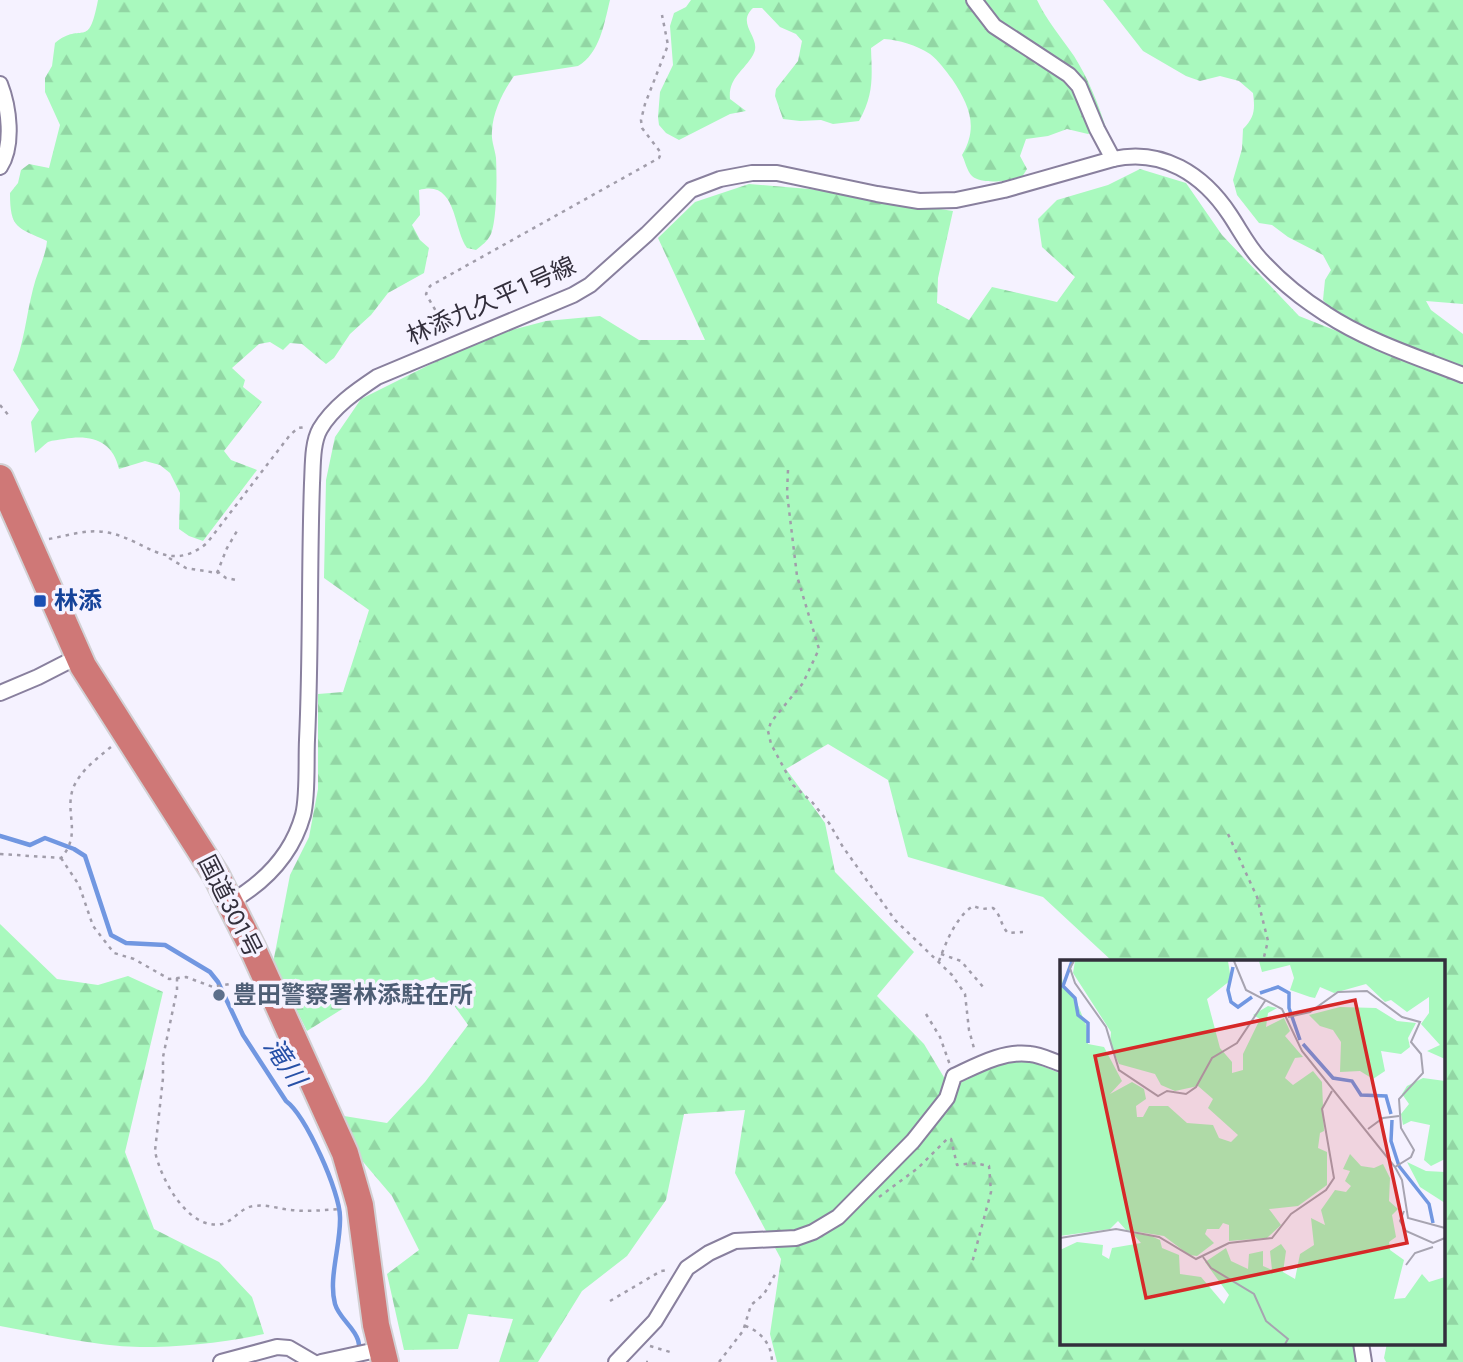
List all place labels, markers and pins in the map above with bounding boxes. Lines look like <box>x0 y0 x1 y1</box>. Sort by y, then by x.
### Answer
place label: 林添 <box>54 583 102 618</box>
marker: 林添 <box>32 593 48 609</box>
place label: 豊田警察署林添駐在所 <box>233 977 473 1012</box>
marker: 豊田警察署林添駐在所 <box>211 987 227 1003</box>

